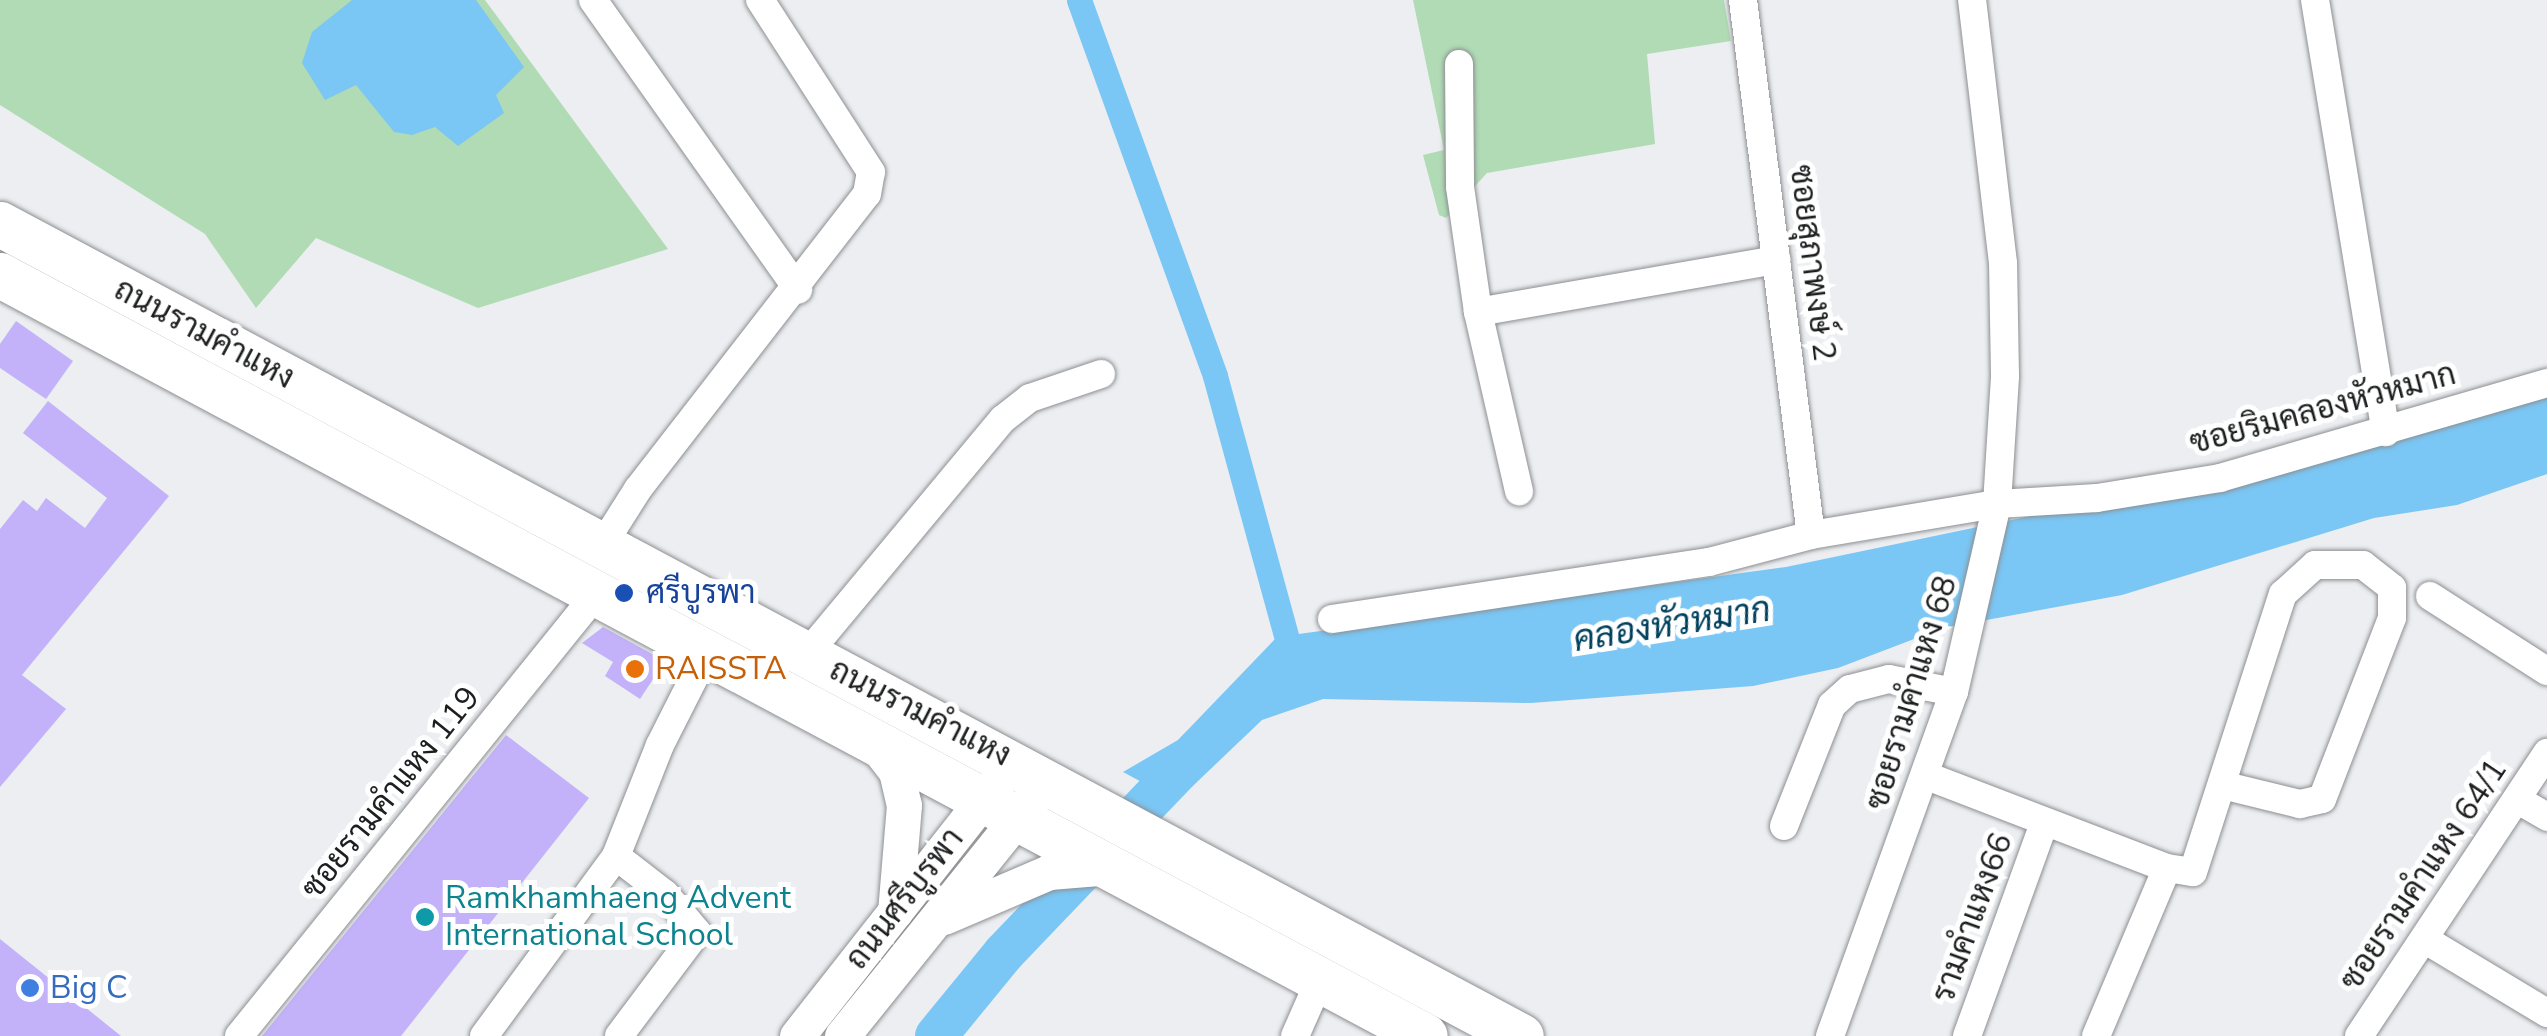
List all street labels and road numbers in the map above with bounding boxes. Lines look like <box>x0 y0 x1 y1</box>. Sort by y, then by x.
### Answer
street label: ซอยสุภาพงษ์ 2 <box>1781 163 1843 363</box>
street label: ถนนรามคำแหง <box>107 271 301 397</box>
street label: ซอยริมคลองหัวหมาก <box>2186 355 2460 463</box>
street label: ซอยรามคำแหง 68 <box>1858 572 1966 814</box>
street label: ถนนรามคำแหง <box>823 651 1017 775</box>
street label: ซอยรามคำแหง 119 <box>294 679 488 907</box>
street label: ซอยรามคำแหง 64/1 <box>2332 752 2516 998</box>
street label: ถนนศรีบูรพา <box>838 821 972 977</box>
street label: รามคำแหง66 <box>1925 828 2021 1008</box>

